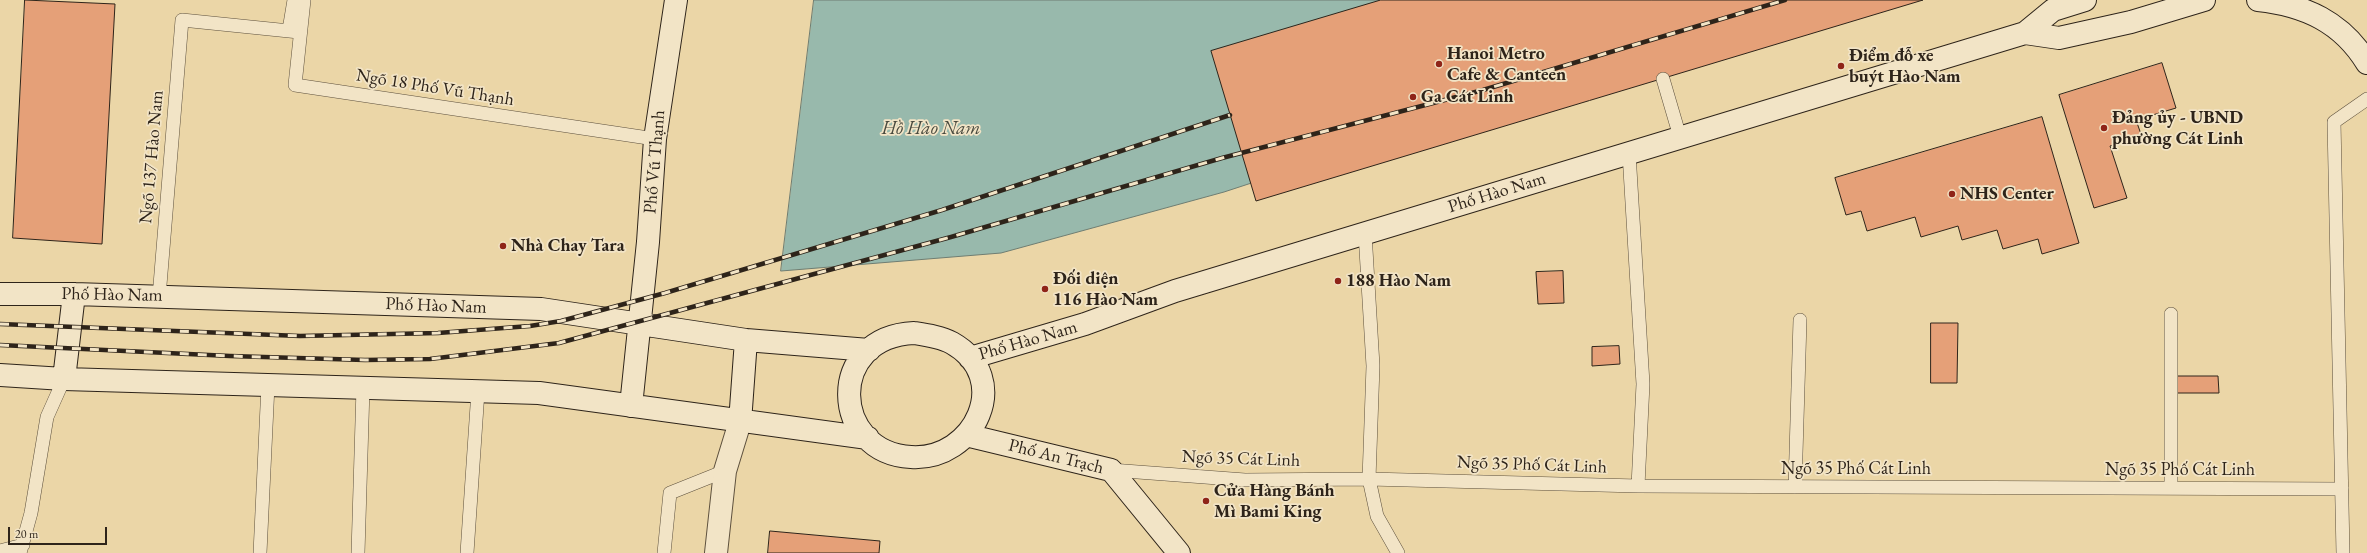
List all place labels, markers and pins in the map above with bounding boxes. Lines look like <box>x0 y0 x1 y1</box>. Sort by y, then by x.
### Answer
place label: Hanoi Metro Cafe & Canteen <box>1447 43 1566 86</box>
place label: Điểm đỗ xe buýt Hào Nam <box>1849 45 1961 88</box>
marker: Hanoi Metro Cafe & Canteen <box>1434 59 1444 69</box>
marker: Điểm đỗ xe buýt Hào Nam <box>1836 61 1846 71</box>
place label: Ga Cát Linh <box>1421 86 1514 108</box>
marker: Ga Cát Linh <box>1408 92 1418 102</box>
place label: Đảng ủy - UBND phường Cát Linh <box>2112 107 2243 150</box>
marker: Đảng ủy - UBND phường Cát Linh <box>2099 123 2109 133</box>
place label: NHS Center <box>1960 183 2054 205</box>
marker: NHS Center <box>1947 189 1957 199</box>
place label: Nhà Chay Tara <box>511 235 625 257</box>
marker: Nhà Chay Tara <box>498 241 508 251</box>
place label: Đối diện 116 Hào Nam <box>1053 268 1158 310</box>
place label: 188 Hào Nam <box>1346 270 1451 292</box>
marker: 188 Hào Nam <box>1333 276 1343 286</box>
marker: Đối diện 116 Hào Nam <box>1040 284 1050 294</box>
place label: Cửa Hàng Bánh Mì Bami King <box>1214 480 1335 522</box>
marker: Cửa Hàng Bánh Mì Bami King <box>1201 496 1211 506</box>

